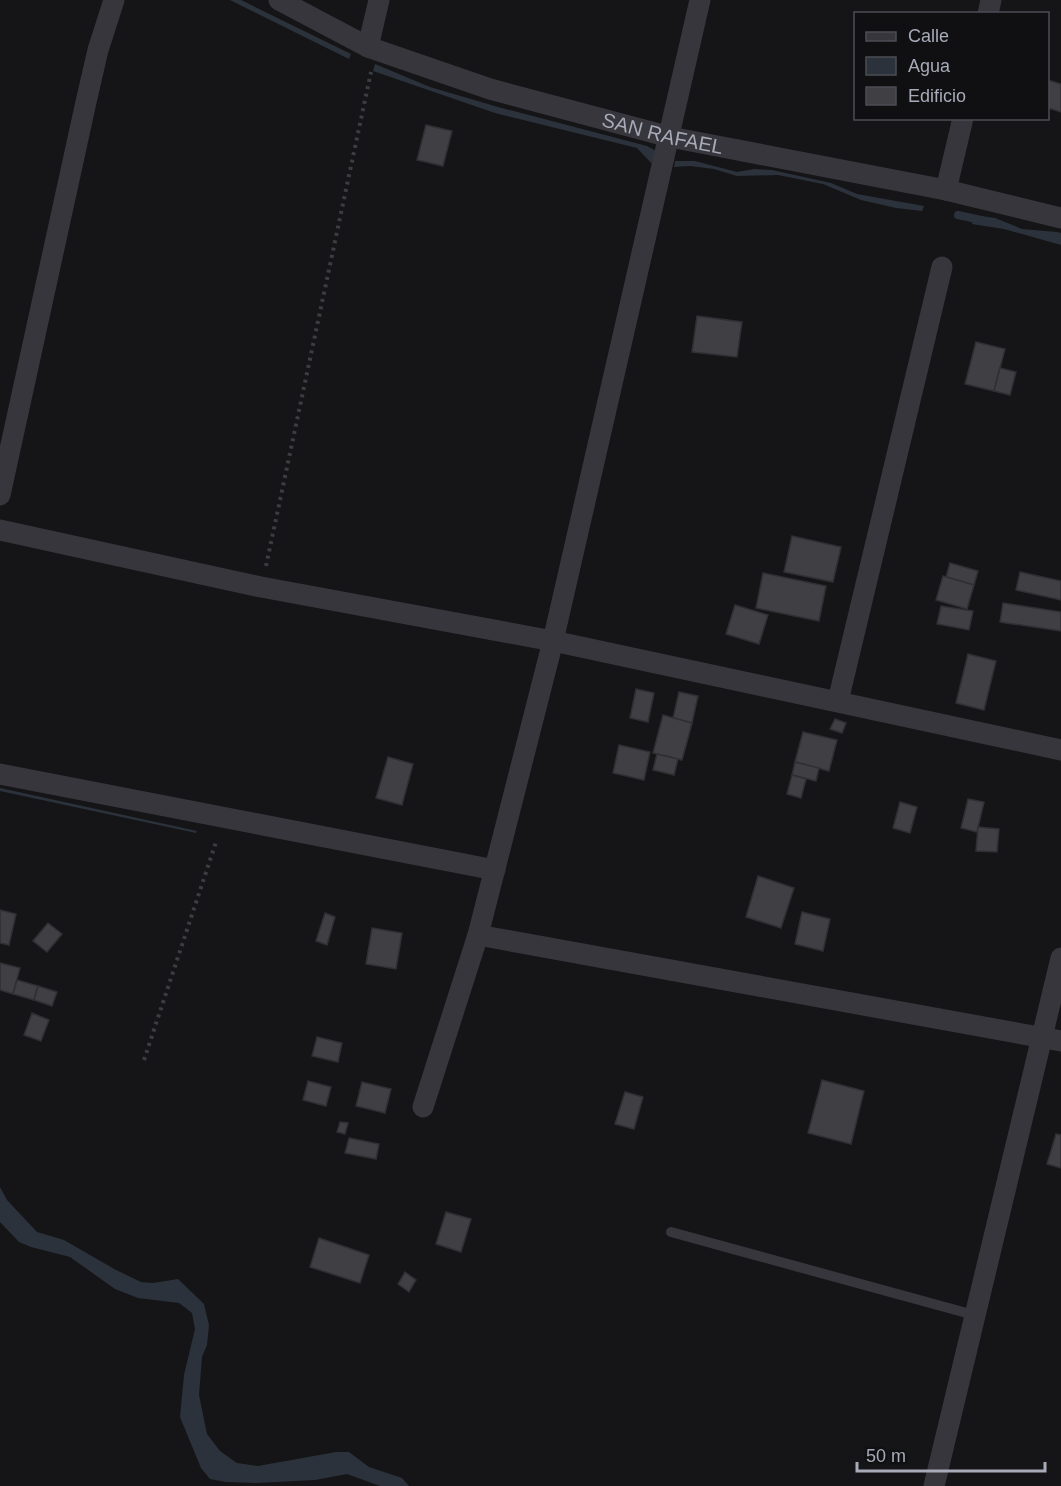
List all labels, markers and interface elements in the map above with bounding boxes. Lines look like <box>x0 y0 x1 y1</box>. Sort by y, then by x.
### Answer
legend <box>854 12 1049 120</box>
text: Calle <box>908 26 949 46</box>
text: Agua <box>908 56 951 76</box>
text: Edificio <box>908 86 966 106</box>
street label: SAN RAFAEL <box>600 108 725 158</box>
scale bar <box>857 1435 1044 1473</box>
text: 50 m <box>866 1446 906 1466</box>

